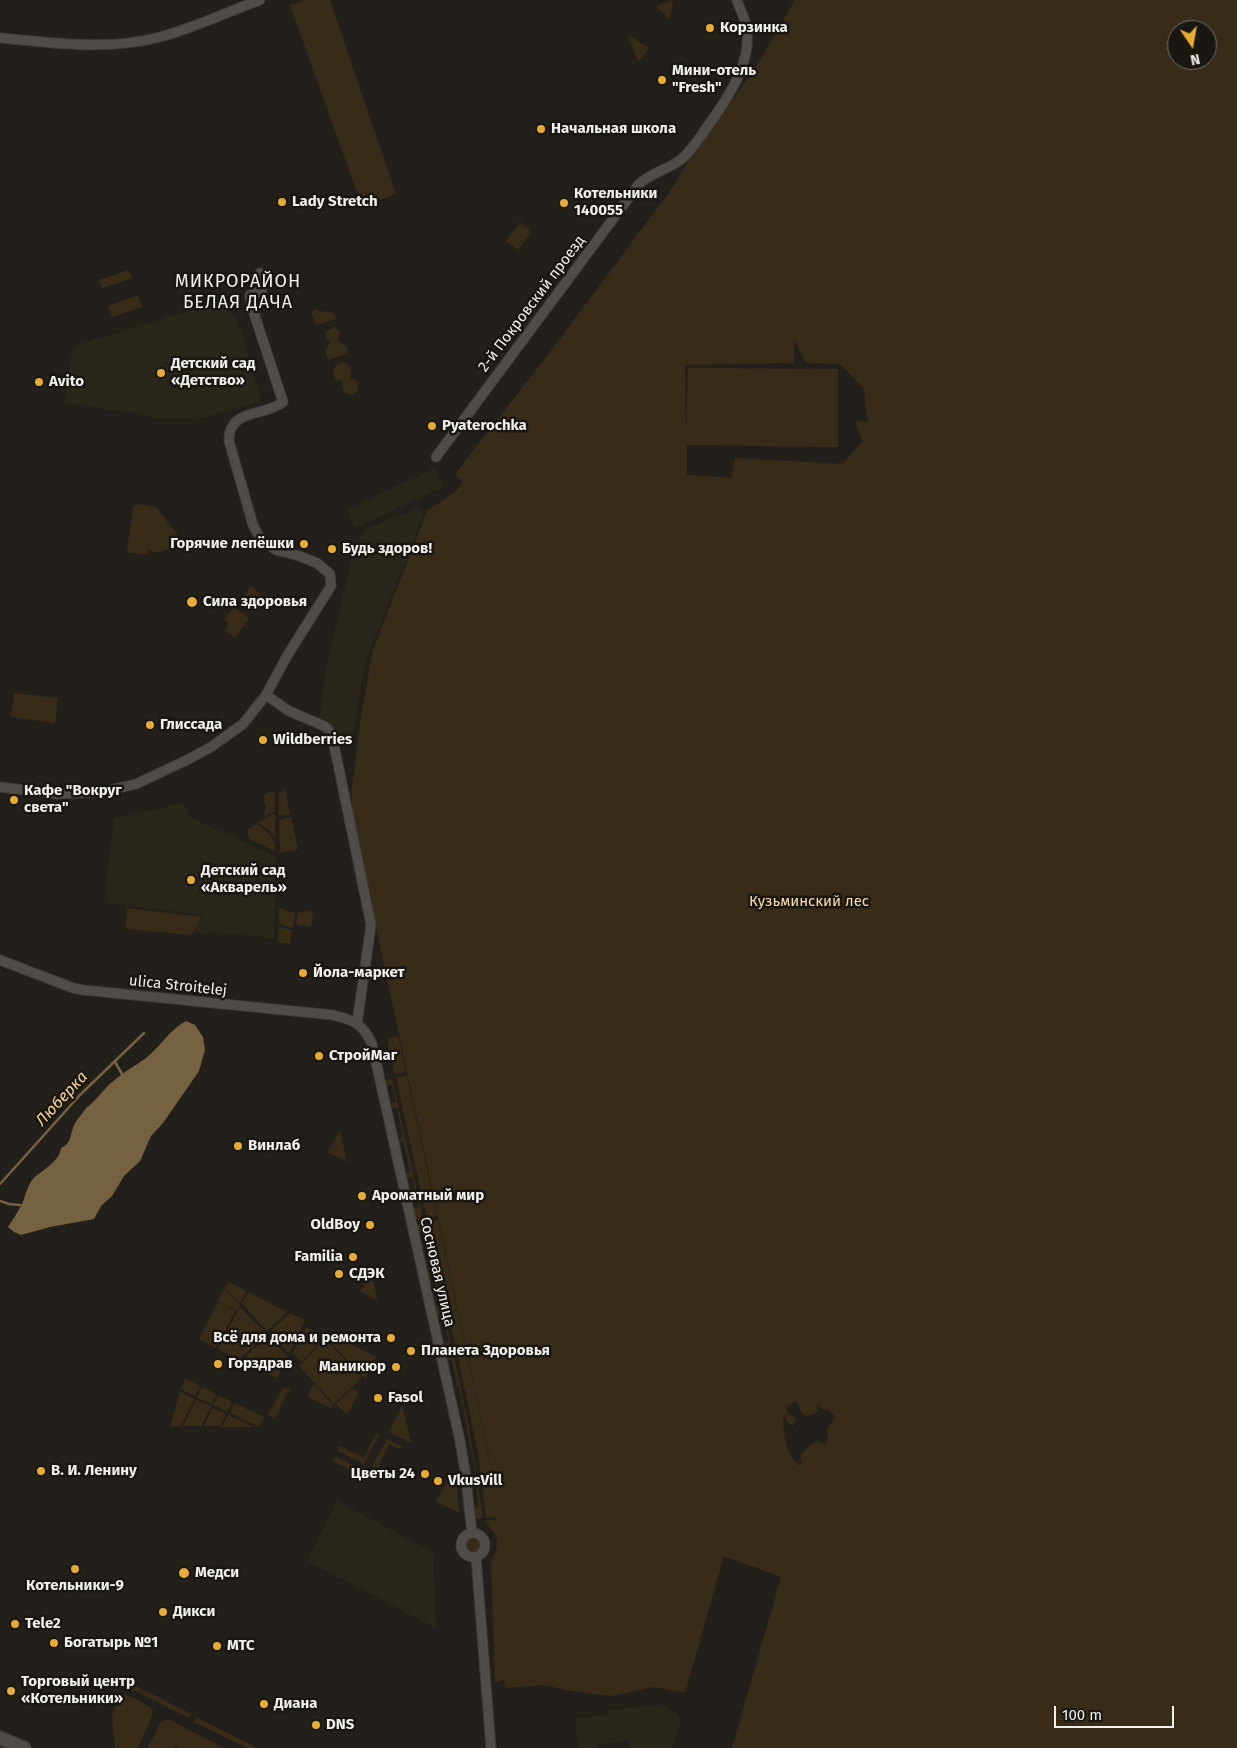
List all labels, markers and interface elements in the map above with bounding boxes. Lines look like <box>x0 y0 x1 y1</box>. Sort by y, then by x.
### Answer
place label: Корзинка <box>720 19 788 37</box>
north arrow <box>1167 20 1217 70</box>
marker: Корзинка <box>704 22 716 34</box>
text: N <box>1189 50 1201 68</box>
place label: Мини-отель "Fresh" <box>672 62 756 97</box>
marker: Мини-отель "Fresh" <box>656 74 668 86</box>
place label: Начальная школа <box>551 120 676 138</box>
marker: Начальная школа <box>535 123 547 135</box>
place label: Котельники 140055 <box>574 185 657 220</box>
place label: Lady Stretch <box>292 193 378 211</box>
marker: Lady Stretch <box>276 196 288 208</box>
marker: Котельники 140055 <box>558 197 570 209</box>
street label: 2-й Покровский проезд <box>475 232 589 376</box>
district label: МИКРОРАЙОН БЕЛАЯ ДАЧА <box>174 271 302 314</box>
place label: Детский сад «Детство» <box>171 355 255 390</box>
marker: Детский сад «Детство» <box>155 367 167 379</box>
place label: Avito <box>49 373 84 391</box>
marker: Avito <box>33 376 45 388</box>
place label: Pyaterochka <box>442 417 527 435</box>
marker: Pyaterochka <box>426 420 438 432</box>
place label: Горячие лепёшки <box>170 535 294 553</box>
marker: Горячие лепёшки <box>298 538 310 550</box>
place label: Будь здоров! <box>342 540 432 558</box>
marker: Будь здоров! <box>326 543 338 555</box>
place label: Сила здоровья <box>203 593 307 611</box>
marker: Сила здоровья <box>185 595 199 609</box>
place label: Глиссада <box>160 716 222 734</box>
marker: Глиссада <box>144 719 156 731</box>
place label: Wildberries <box>273 731 352 749</box>
marker: Wildberries <box>257 734 269 746</box>
place label: Кафе "Вокруг света" <box>24 782 122 817</box>
marker: Кафе "Вокруг света" <box>8 794 20 806</box>
place label: Детский сад «Акварель» <box>201 862 287 897</box>
marker: Детский сад «Акварель» <box>185 874 197 886</box>
park label: Кузьминский лес <box>749 893 869 911</box>
place label: Йола-маркет <box>313 964 405 982</box>
marker: Йола-маркет <box>297 967 309 979</box>
street label: ulica Stroitelej <box>128 972 228 1000</box>
place label: СтройМаг <box>329 1047 397 1065</box>
marker: СтройМаг <box>313 1050 325 1062</box>
water label: Люберка <box>32 1068 92 1130</box>
place label: Винлаб <box>248 1137 300 1155</box>
marker: Винлаб <box>232 1140 244 1152</box>
place label: Ароматный мир <box>372 1187 484 1205</box>
marker: Ароматный мир <box>356 1190 368 1202</box>
street label: Сосновая улица <box>416 1215 458 1329</box>
place label: OldBoy <box>311 1216 360 1234</box>
marker: OldBoy <box>364 1219 376 1231</box>
place label: Familia <box>295 1248 343 1266</box>
marker: Familia <box>347 1251 359 1263</box>
place label: СДЭК <box>349 1265 385 1283</box>
marker: СДЭК <box>333 1268 345 1280</box>
place label: Всё для дома и ремонта <box>213 1329 381 1347</box>
marker: Всё для дома и ремонта <box>385 1332 397 1344</box>
place label: Планета Здоровья <box>421 1342 550 1360</box>
marker: Планета Здоровья <box>405 1345 417 1357</box>
place label: Горздрав <box>228 1355 293 1373</box>
marker: Горздрав <box>212 1358 224 1370</box>
place label: Маникюр <box>319 1358 386 1376</box>
marker: Маникюр <box>390 1361 402 1373</box>
place label: Fasol <box>388 1389 423 1407</box>
marker: Fasol <box>372 1392 384 1404</box>
place label: В. И. Ленину <box>51 1462 137 1480</box>
marker: В. И. Ленину <box>35 1465 47 1477</box>
place label: Цветы 24 <box>351 1465 415 1483</box>
marker: Цветы 24 <box>419 1468 431 1480</box>
place label: VkusVill <box>448 1472 502 1490</box>
marker: VkusVill <box>432 1475 444 1487</box>
marker: Котельники-9 <box>69 1563 81 1575</box>
place label: Медси <box>195 1564 239 1582</box>
marker: Медси <box>177 1566 191 1580</box>
place label: Котельники-9 <box>26 1577 124 1595</box>
place label: Дикси <box>173 1603 215 1621</box>
marker: Дикси <box>157 1606 169 1618</box>
place label: Tele2 <box>25 1615 61 1633</box>
marker: Tele2 <box>9 1618 21 1630</box>
place label: Богатырь №1 <box>64 1634 158 1652</box>
marker: Богатырь №1 <box>48 1637 60 1649</box>
place label: МТС <box>227 1637 255 1655</box>
marker: МТС <box>211 1640 223 1652</box>
place label: Торговый центр «Котельники» <box>21 1673 135 1708</box>
marker: Торговый центр «Котельники» <box>5 1685 17 1697</box>
place label: Диана <box>274 1695 318 1713</box>
scale bar <box>1057 1696 1177 1728</box>
marker: Диана <box>258 1698 270 1710</box>
text: 100 m <box>1062 1706 1102 1724</box>
place label: DNS <box>326 1716 354 1734</box>
marker: DNS <box>310 1719 322 1731</box>

